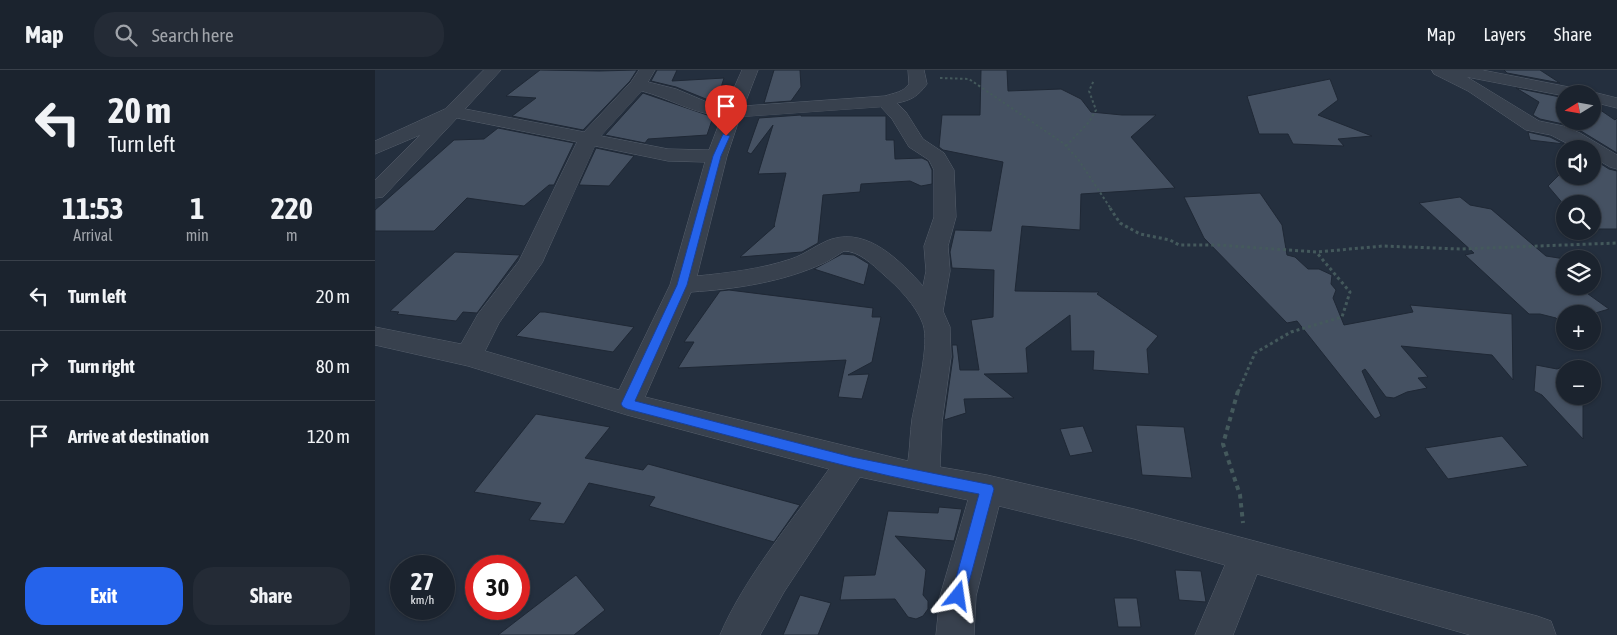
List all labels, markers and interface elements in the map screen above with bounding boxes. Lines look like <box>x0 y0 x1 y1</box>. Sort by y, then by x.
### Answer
search box <box>94 12 444 57</box>
text: Map <box>25 21 64 48</box>
icon: search <box>112 21 140 49</box>
text: Search here <box>152 24 234 46</box>
text: Map <box>1426 24 1455 45</box>
text: Layers <box>1483 24 1526 45</box>
text: Share <box>1554 24 1592 45</box>
pin <box>705 85 747 136</box>
north arrow <box>1556 85 1601 130</box>
map controls <box>1556 85 1601 405</box>
icon: left <box>25 90 90 155</box>
text: 20 m <box>108 90 171 130</box>
icon: arrive <box>712 92 740 120</box>
text: Turn left <box>108 131 175 157</box>
button: sound <box>1556 140 1601 185</box>
text: 11:53 <box>62 191 124 225</box>
text: 1 <box>190 191 204 225</box>
text: 220 <box>271 191 313 225</box>
button: search <box>1556 195 1601 240</box>
text: Arrival <box>73 226 112 244</box>
text: min <box>186 226 209 244</box>
text: m <box>286 226 298 244</box>
button: layers <box>1556 250 1601 295</box>
icon: left <box>25 282 53 310</box>
text: Turn left <box>68 285 126 307</box>
text: 20 m <box>316 285 350 307</box>
button: + <box>1556 305 1601 350</box>
icon: right <box>25 352 53 380</box>
text: Turn right <box>68 355 135 377</box>
text: 80 m <box>316 355 350 377</box>
button: − <box>1556 360 1601 405</box>
icon: arrive <box>25 422 53 450</box>
text: Arrive at destination <box>68 425 209 447</box>
text: 120 m <box>307 425 350 447</box>
speed limit sign: 30 <box>465 555 530 620</box>
button: Exit <box>25 567 183 625</box>
button: Share <box>193 567 350 625</box>
text: 27 <box>411 567 434 595</box>
position arrow <box>931 569 983 621</box>
text: km/h <box>411 593 434 607</box>

